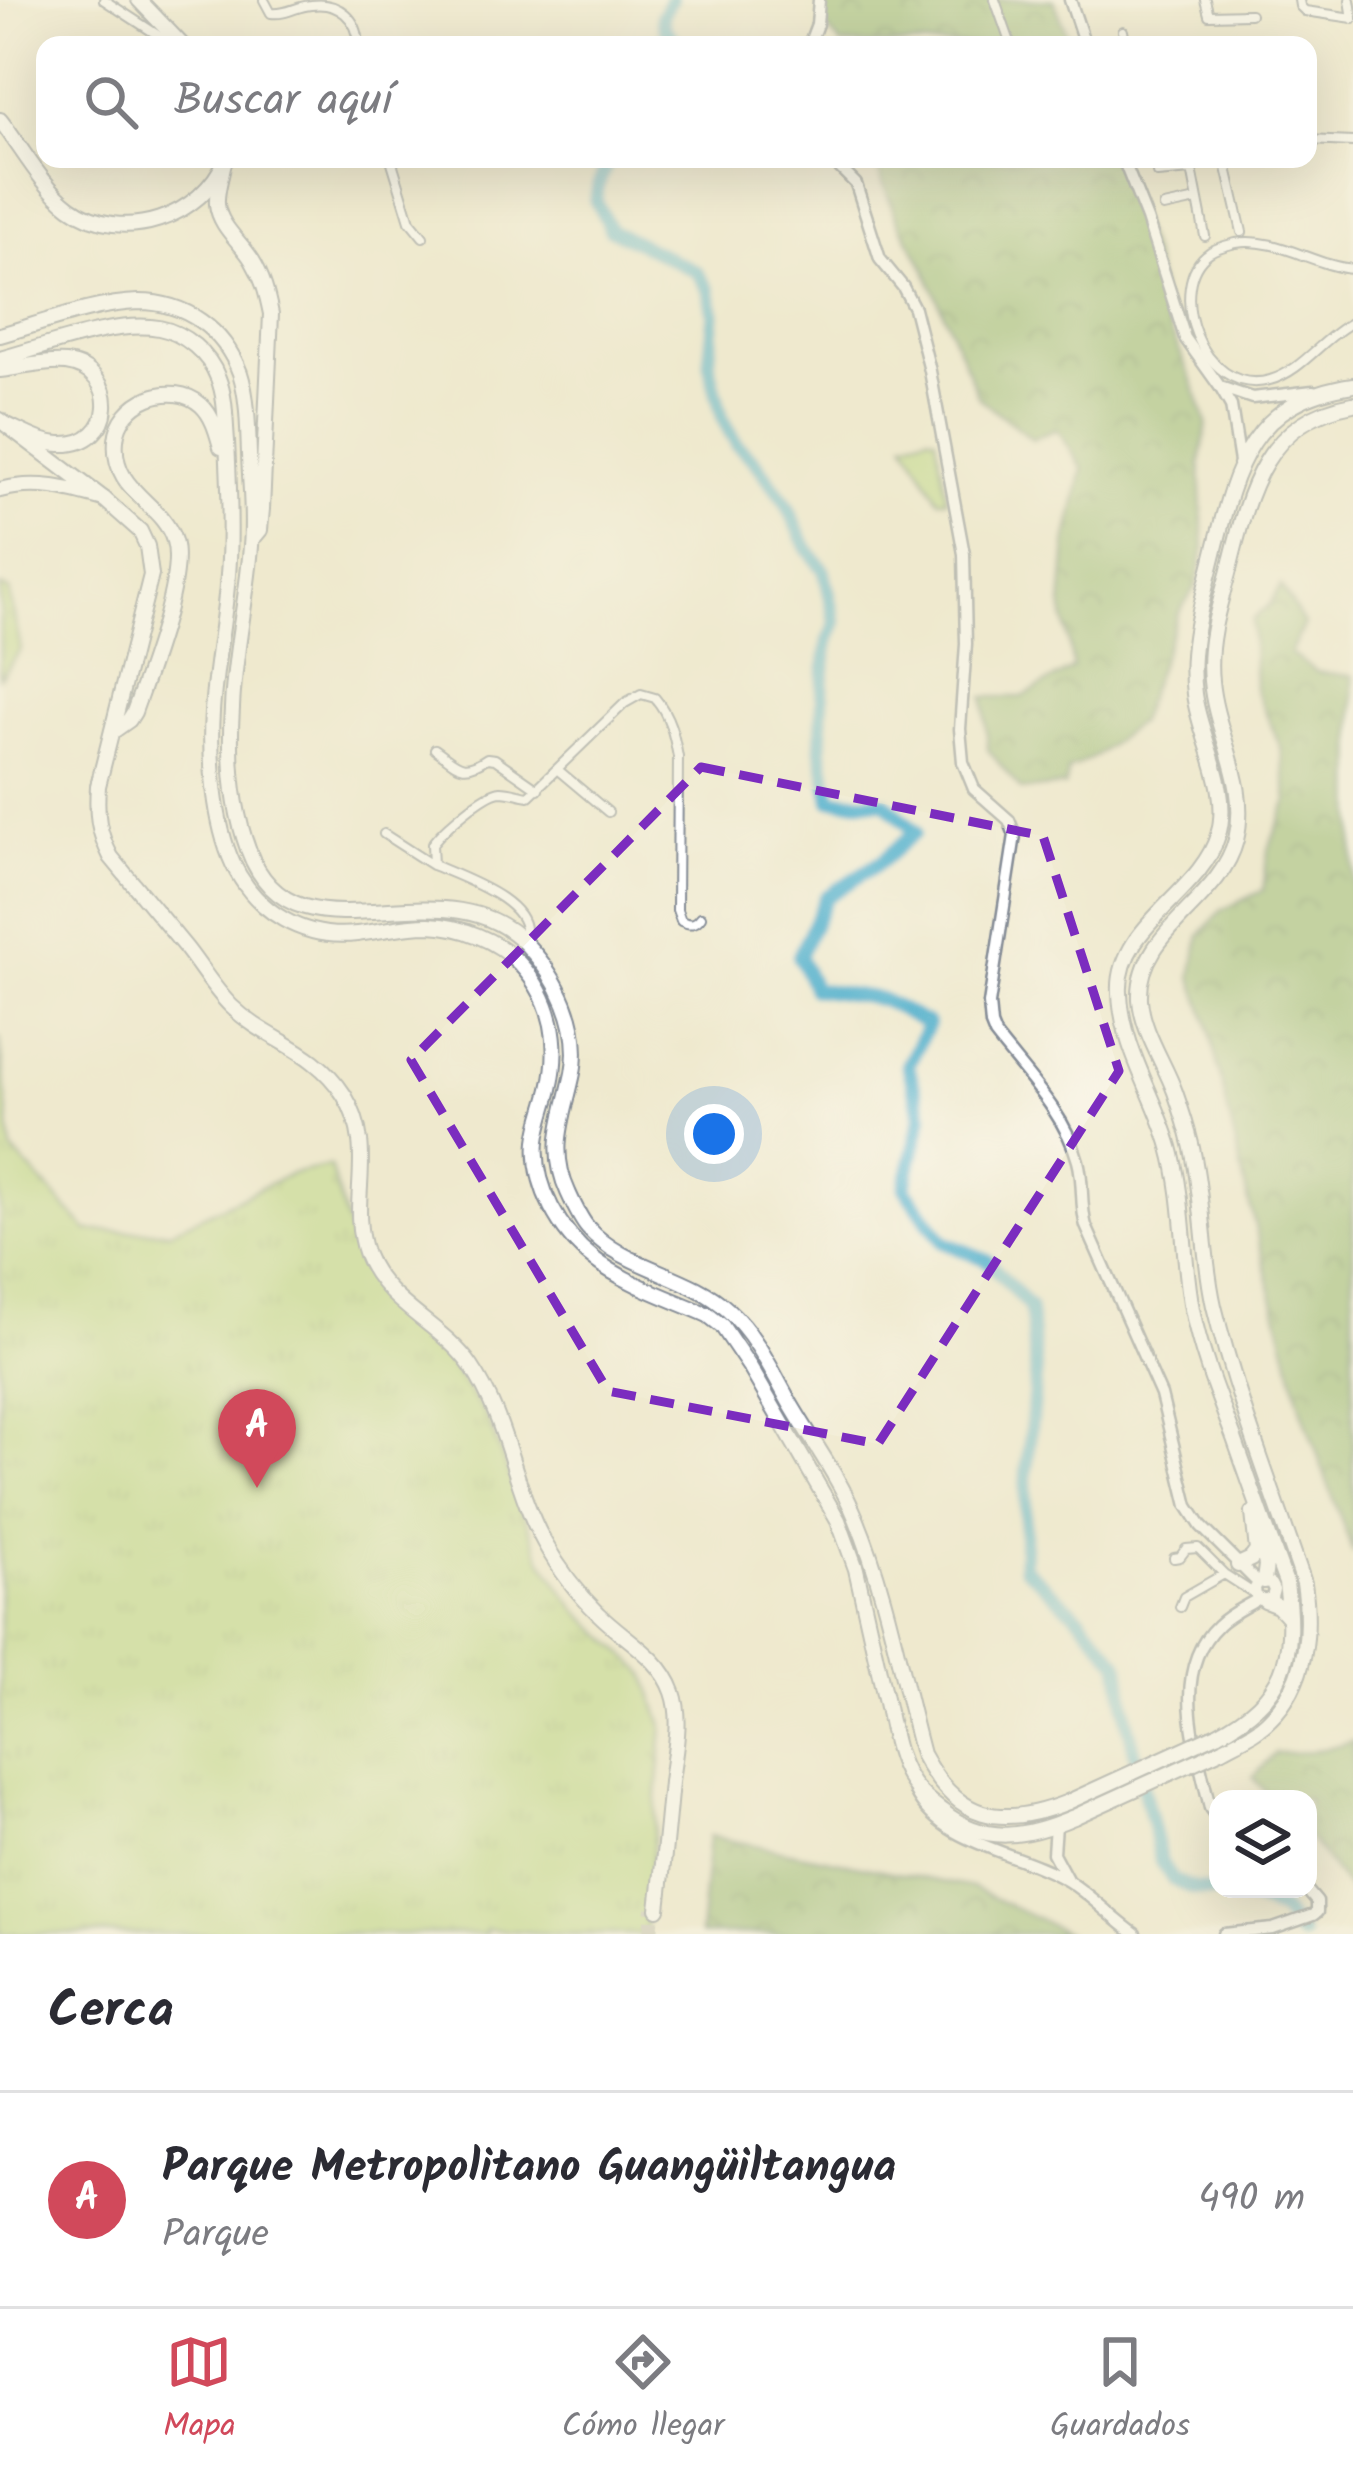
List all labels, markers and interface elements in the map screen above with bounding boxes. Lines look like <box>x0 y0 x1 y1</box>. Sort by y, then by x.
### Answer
search box <box>36 36 1317 168</box>
text: Buscar aquí <box>174 66 392 138</box>
icon: search <box>78 69 144 135</box>
your location <box>684 1104 744 1164</box>
pin: A <box>218 1389 296 1488</box>
map controls <box>1209 1790 1317 1898</box>
button: layers <box>1209 1790 1317 1898</box>
text: Cerca <box>48 1972 174 2053</box>
text: Parque Metropolitano Guangüiltangua <box>162 2133 896 2205</box>
text: A <box>75 2169 99 2231</box>
text: 490 m <box>1198 2169 1305 2231</box>
text: Parque <box>162 2205 269 2267</box>
tab: Mapa <box>163 2329 236 2454</box>
tab: Cómo llegar <box>562 2329 724 2454</box>
tab: Guardados <box>1050 2329 1190 2454</box>

